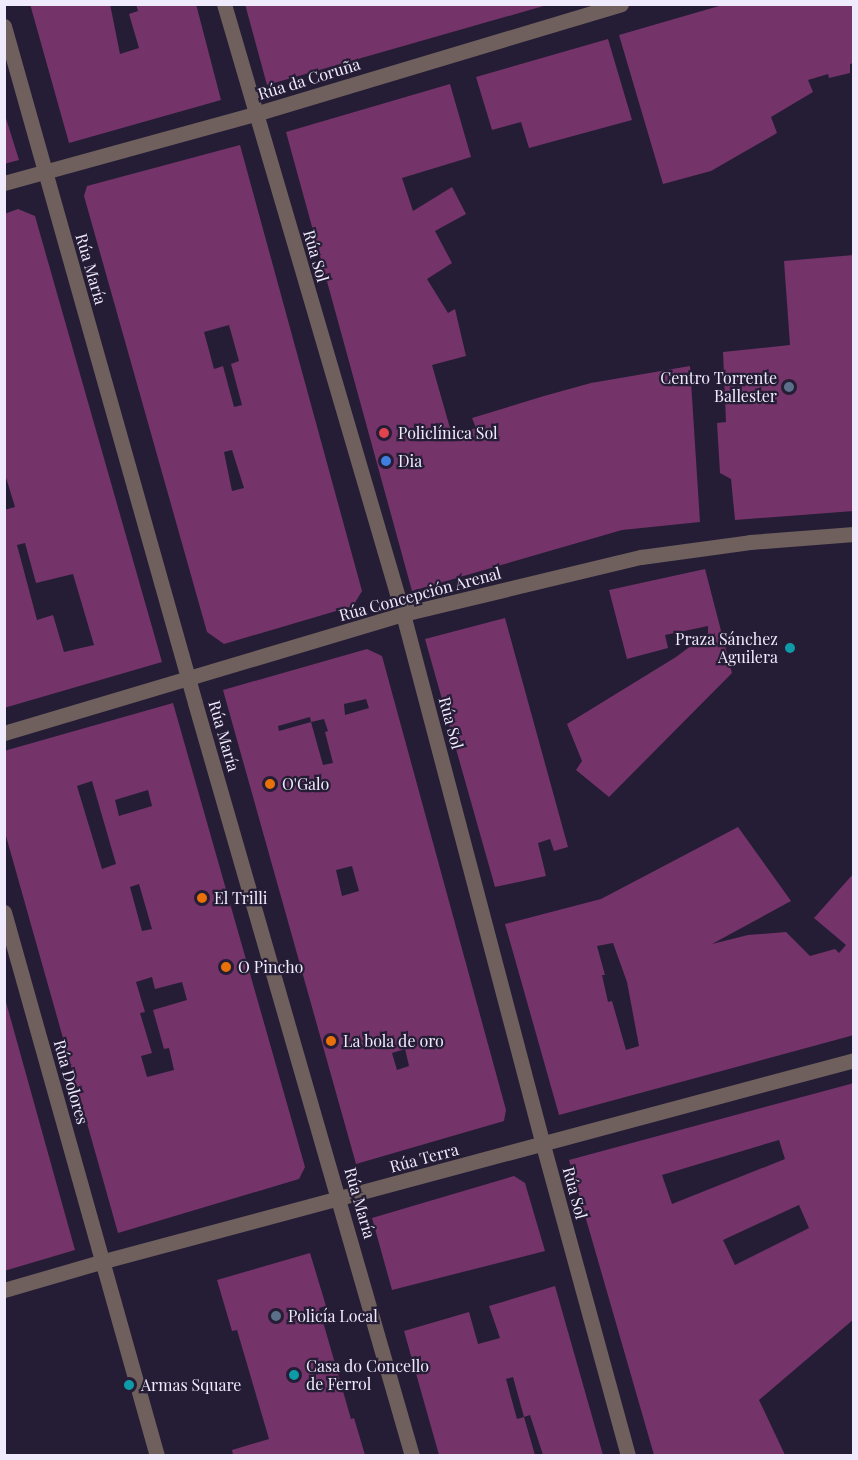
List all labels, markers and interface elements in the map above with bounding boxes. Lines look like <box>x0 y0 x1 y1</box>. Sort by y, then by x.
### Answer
street label: Rúa da Coruña <box>255 54 363 104</box>
street label: Rúa Sol <box>299 228 333 284</box>
street label: Rúa María <box>72 231 110 307</box>
place label: Centro Torrente Ballester <box>660 368 777 406</box>
marker: Centro Torrente Ballester <box>782 380 796 394</box>
place label: Policlínica Sol <box>398 423 498 443</box>
marker: Policlínica Sol <box>375 424 393 442</box>
place label: Dia <box>398 451 422 471</box>
marker: Dia <box>379 454 393 468</box>
street label: Rúa Concepción Arenal <box>336 563 504 625</box>
place label: Praza Sánchez Aguilera <box>675 629 778 667</box>
marker: Praza Sánchez Aguilera <box>783 641 797 655</box>
street label: Rúa Sol <box>435 695 467 751</box>
street label: Rúa María <box>205 698 243 774</box>
place label: O'Galo <box>282 774 329 794</box>
marker: O'Galo <box>263 777 277 791</box>
place label: El Trilli <box>214 888 268 908</box>
marker: El Trilli <box>195 891 209 905</box>
place label: O Pincho <box>238 957 303 977</box>
marker: O Pincho <box>219 960 233 974</box>
place label: La bola de oro <box>343 1031 444 1051</box>
marker: La bola de oro <box>324 1034 338 1048</box>
street label: Rúa Dolores <box>50 1038 92 1126</box>
street label: Rúa Terra <box>387 1140 461 1176</box>
street label: Rúa María <box>341 1165 379 1241</box>
street label: Rúa Sol <box>559 1165 591 1221</box>
place label: Policía Local <box>288 1306 378 1326</box>
marker: Policía Local <box>269 1309 283 1323</box>
place label: Casa do Concello de Ferrol <box>306 1356 429 1394</box>
marker: Casa do Concello de Ferrol <box>287 1368 301 1382</box>
place label: Armas Square <box>141 1375 241 1395</box>
marker: Armas Square <box>122 1378 136 1392</box>

